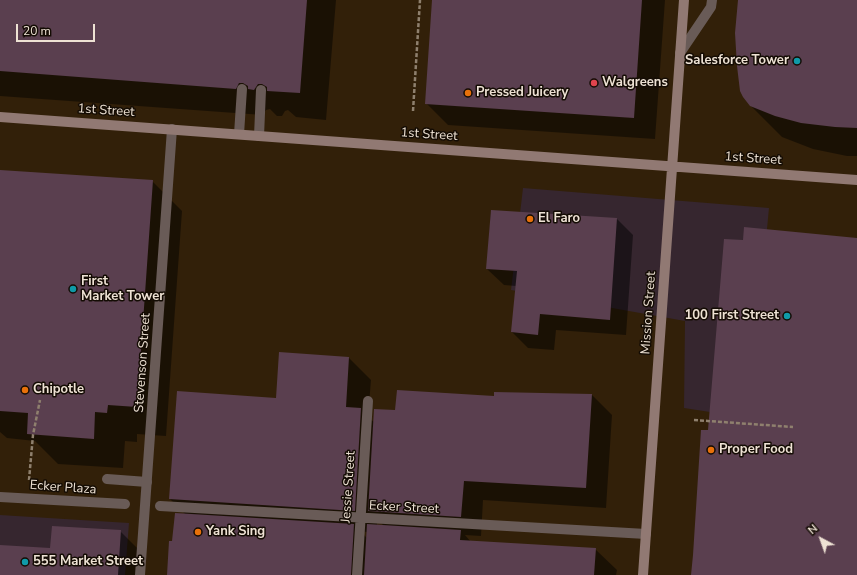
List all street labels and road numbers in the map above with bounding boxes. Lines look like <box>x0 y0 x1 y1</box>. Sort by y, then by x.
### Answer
street label: 1st Street <box>77 101 135 121</box>
street label: 1st Street <box>400 125 458 145</box>
street label: 1st Street <box>724 149 782 169</box>
street label: Mission Street <box>638 271 660 355</box>
street label: Stevenson Street <box>132 313 154 413</box>
street label: Jessie Street <box>339 450 359 524</box>
street label: Ecker Plaza <box>29 478 97 498</box>
street label: Ecker Street <box>369 498 439 518</box>

